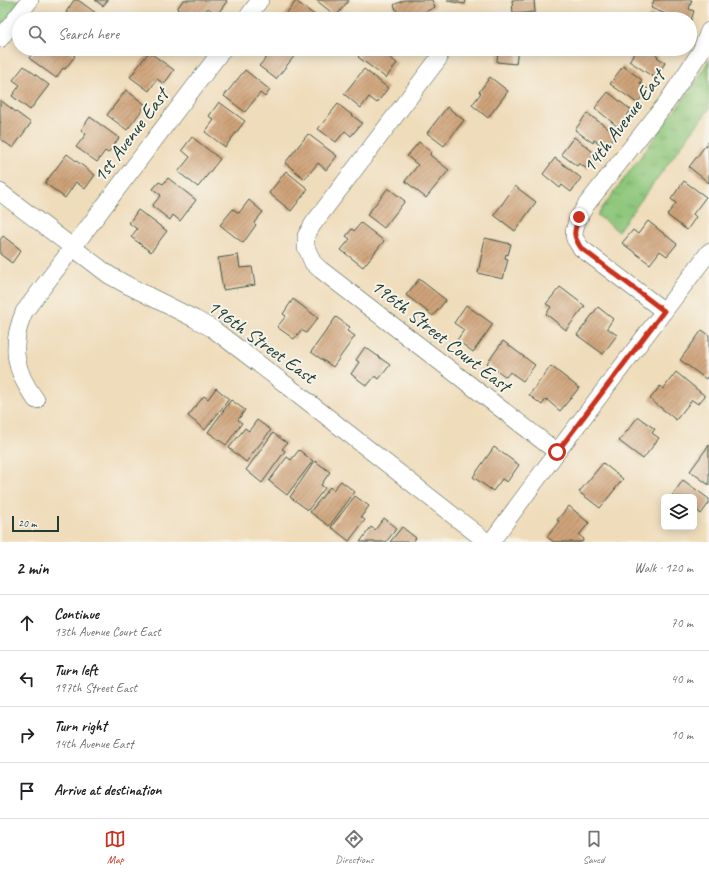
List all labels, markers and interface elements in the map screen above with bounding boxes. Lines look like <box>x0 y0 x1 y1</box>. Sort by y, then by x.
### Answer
search box <box>12 12 697 56</box>
icon: search <box>26 23 48 45</box>
text: Search here <box>58 25 119 44</box>
street label: 14th Avenue East <box>577 62 672 178</box>
street label: 1st Avenue East <box>87 81 176 187</box>
route end <box>570 208 588 226</box>
street label: 196th Street Court East <box>366 273 518 400</box>
street label: 196th Street East <box>203 294 323 390</box>
route start <box>548 443 566 461</box>
map controls <box>661 494 697 530</box>
button: layers <box>661 494 697 530</box>
scale bar <box>12 514 59 533</box>
text: 20 m <box>18 516 37 530</box>
text: 2 min <box>16 558 49 579</box>
text: Walk · 120 m <box>634 560 693 576</box>
text: Continue <box>54 605 99 624</box>
icon: ahead <box>16 612 38 634</box>
text: 70 m <box>671 615 693 631</box>
text: 13th Avenue Court East <box>54 624 161 640</box>
text: Turn left <box>54 661 97 680</box>
icon: left <box>16 668 38 690</box>
text: 40 m <box>671 671 693 687</box>
text: 197th Street East <box>54 680 137 696</box>
text: Turn right <box>54 717 107 736</box>
icon: right <box>16 724 38 746</box>
text: 10 m <box>671 727 693 743</box>
text: 14th Avenue East <box>54 736 133 752</box>
icon: arrive <box>16 780 38 802</box>
text: Arrive at destination <box>54 781 161 800</box>
tab: Map <box>104 828 126 866</box>
tab: Directions <box>335 828 374 866</box>
tab: Saved <box>583 828 605 866</box>

